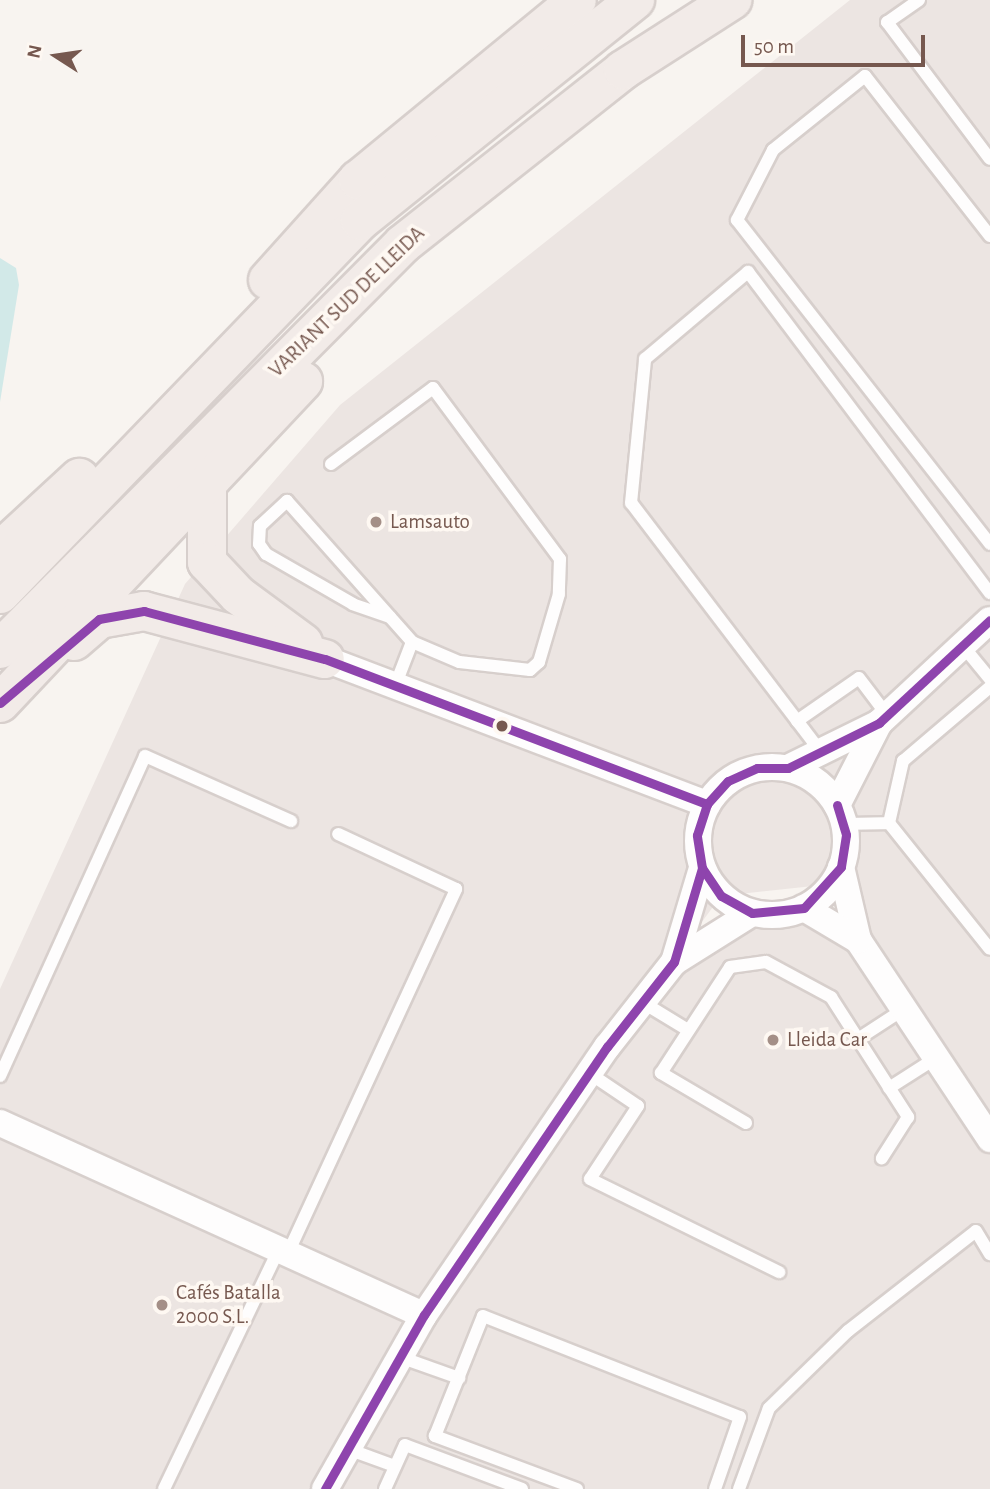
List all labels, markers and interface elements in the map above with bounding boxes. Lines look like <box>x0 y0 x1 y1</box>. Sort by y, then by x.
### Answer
north arrow <box>21 21 91 91</box>
scale bar <box>745 21 929 65</box>
text: 50 m <box>754 36 794 57</box>
text: N <box>24 43 46 60</box>
street label: VARIANT SUD DE LLEIDA <box>264 221 430 383</box>
place label: Lamsauto <box>390 509 470 535</box>
marker: Lamsauto <box>368 514 384 530</box>
unlabelled marker <box>495 719 509 733</box>
place label: Lleida Car <box>787 1027 867 1053</box>
marker: Lleida Car <box>765 1032 781 1048</box>
place label: Cafés Batalla 2000 S.L. <box>176 1280 281 1330</box>
marker: Cafés Batalla 2000 S.L. <box>154 1297 170 1313</box>

